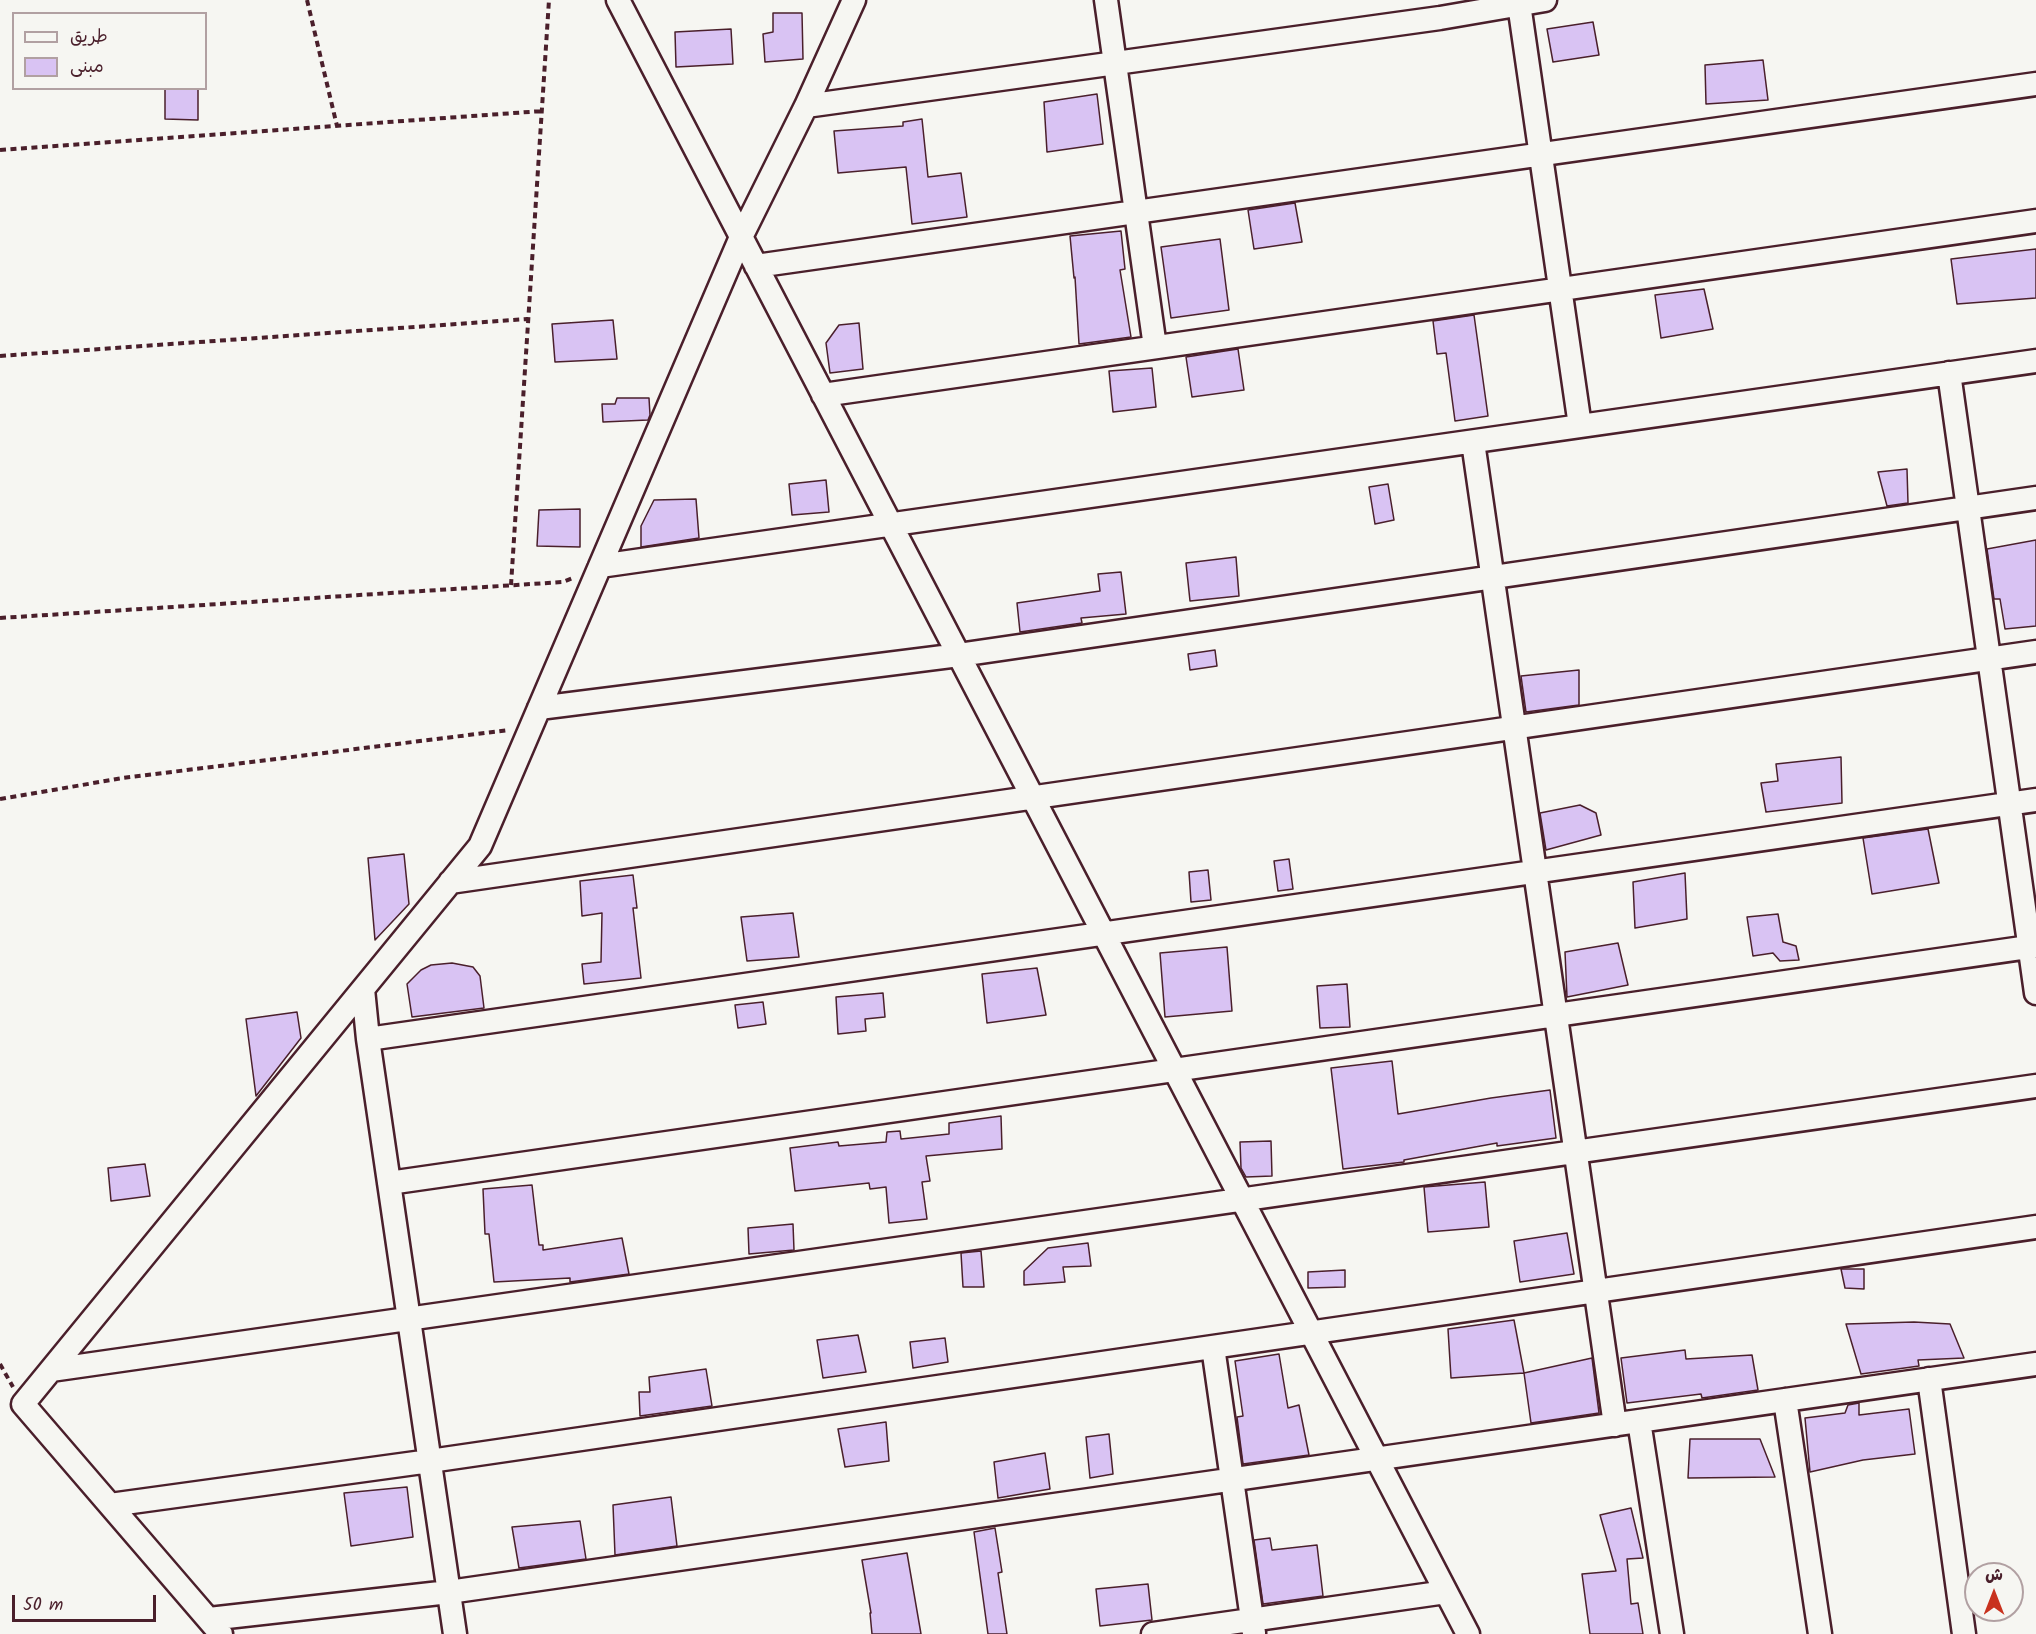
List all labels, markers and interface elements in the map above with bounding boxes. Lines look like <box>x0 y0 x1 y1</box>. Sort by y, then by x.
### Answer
legend <box>12 12 207 90</box>
text: طريق <box>70 23 108 52</box>
text: مبنى <box>70 53 104 82</box>
north arrow <box>1964 1562 2024 1622</box>
text: ش <box>1985 1563 2003 1588</box>
scale bar <box>15 1583 159 1621</box>
text: 50 m <box>23 1591 63 1620</box>

